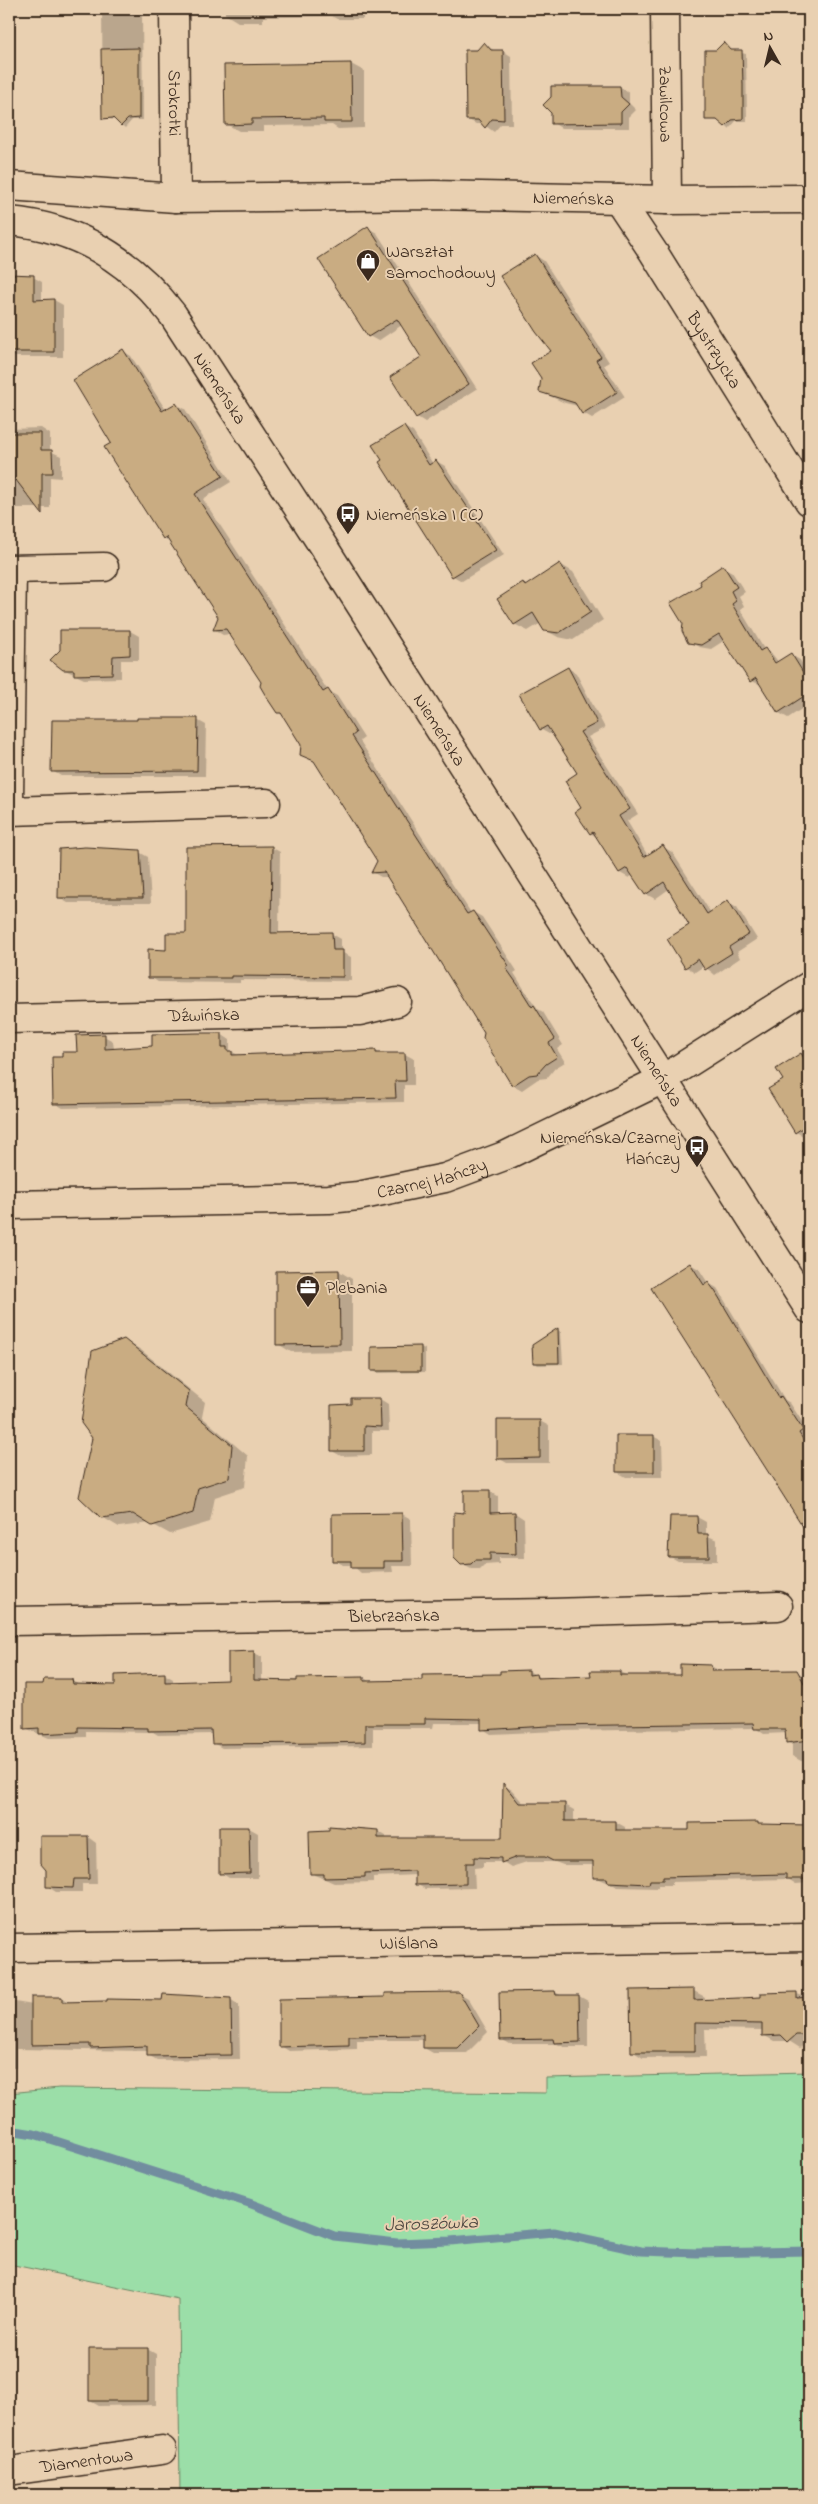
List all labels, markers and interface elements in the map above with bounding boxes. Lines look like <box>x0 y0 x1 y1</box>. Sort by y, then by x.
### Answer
north arrow <box>746 22 796 72</box>
text: N <box>762 26 775 48</box>
street label: Zawilcowa <box>651 65 677 143</box>
street label: Stokrotki <box>160 70 186 136</box>
street label: Niemeńska <box>533 186 614 214</box>
place label: Warsztat samochodowy <box>386 240 495 287</box>
shop icon: Warsztat samochodowy <box>355 248 381 282</box>
street label: Bystrzycka <box>678 306 747 394</box>
street label: Niemeńska <box>186 348 252 430</box>
bus stop icon: Niemeńska I (C) <box>335 501 361 535</box>
place label: Niemeńska I (C) <box>366 503 483 529</box>
street label: Niemeńska <box>406 689 471 772</box>
street label: Dźwińska <box>167 1003 240 1030</box>
street label: Niemeńska <box>623 1030 688 1113</box>
place label: Niemeńska/Czarnej Hańczy <box>540 1126 680 1173</box>
bus stop icon: Niemeńska/Czarnej Hańczy <box>684 1134 710 1168</box>
street label: Czarnej Hańczy <box>375 1153 491 1207</box>
office icon: Plebania <box>295 1274 321 1308</box>
place label: Plebania <box>326 1276 388 1302</box>
street label: Biebrzańska <box>347 1604 440 1631</box>
street label: Wiślana <box>379 1931 438 1958</box>
water label: Jaroszówka <box>384 2209 479 2240</box>
street label: Diamentowa <box>37 2443 135 2482</box>

